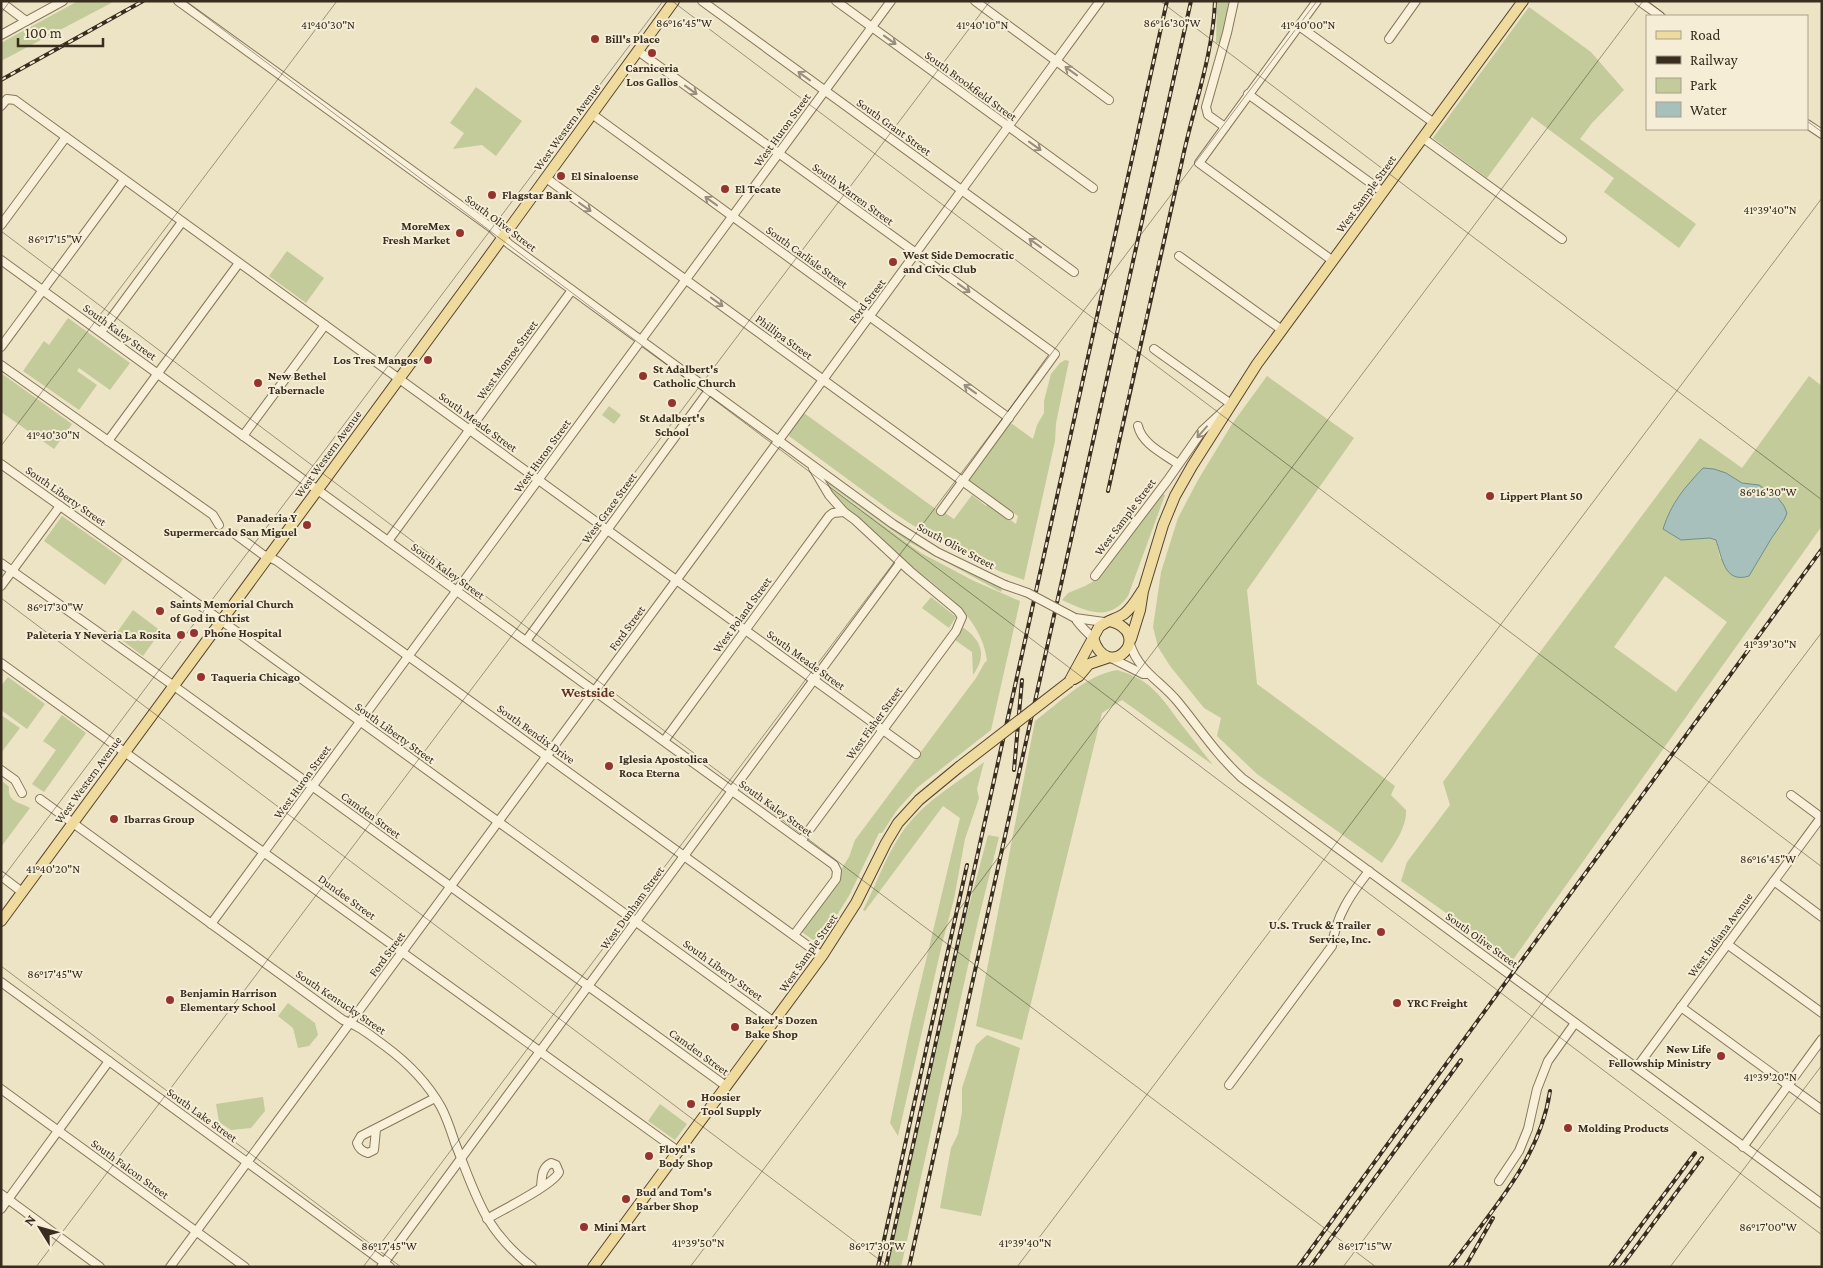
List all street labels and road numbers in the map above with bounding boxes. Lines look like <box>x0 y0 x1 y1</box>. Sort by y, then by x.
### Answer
street label: South Brookfield Street <box>922 48 1021 125</box>
street label: West Western Avenue <box>531 81 603 173</box>
street label: West Huron Street <box>751 90 814 170</box>
street label: South Grant Street <box>854 95 935 159</box>
street label: West Sample Street <box>1333 152 1399 236</box>
street label: South Warren Street <box>810 160 897 229</box>
street label: South Olive Street <box>462 192 540 255</box>
street label: South Carlisle Street <box>764 223 851 292</box>
street label: Ford Street <box>846 275 889 326</box>
street label: South Kaley Street <box>81 301 160 364</box>
street label: Phillipa Street <box>753 312 816 363</box>
street label: West Monroe Street <box>474 317 541 402</box>
street label: South Meade Street <box>436 389 521 456</box>
street label: West Western Avenue <box>292 408 364 500</box>
street label: West Huron Street <box>511 416 574 496</box>
street label: South Liberty Street <box>23 463 110 530</box>
street label: West Grace Street <box>579 469 640 546</box>
street label: West Sample Street <box>1092 475 1159 558</box>
street label: South Olive Street <box>915 520 998 573</box>
street label: South Kaley Street <box>409 540 488 603</box>
street label: West Poland Street <box>710 574 775 656</box>
street label: Ford Street <box>606 602 649 653</box>
street label: South Meade Street <box>764 627 849 694</box>
street label: West Fisher Street <box>843 683 906 762</box>
street label: South Liberty Street <box>352 699 438 767</box>
street label: South Bendix Drive <box>495 701 577 767</box>
street label: West Western Avenue <box>52 734 124 826</box>
street label: West Huron Street <box>271 742 334 822</box>
street label: South Kaley Street <box>737 777 816 840</box>
street label: Camden Street <box>338 789 405 842</box>
street label: West Dunham Street <box>597 863 668 952</box>
street label: Dundee Street <box>315 871 379 923</box>
street label: West Indiana Avenue <box>1685 890 1755 980</box>
street label: South Olive Street <box>1443 909 1522 972</box>
street label: West Sample Street <box>776 910 841 995</box>
street label: Ford Street <box>366 928 409 979</box>
street label: South Liberty Street <box>680 936 766 1004</box>
street label: South Kentucky Street <box>293 967 390 1038</box>
street label: Camden Street <box>666 1026 733 1079</box>
street label: South Lake Street <box>164 1085 241 1146</box>
street label: South Falcon Street <box>88 1136 172 1202</box>

